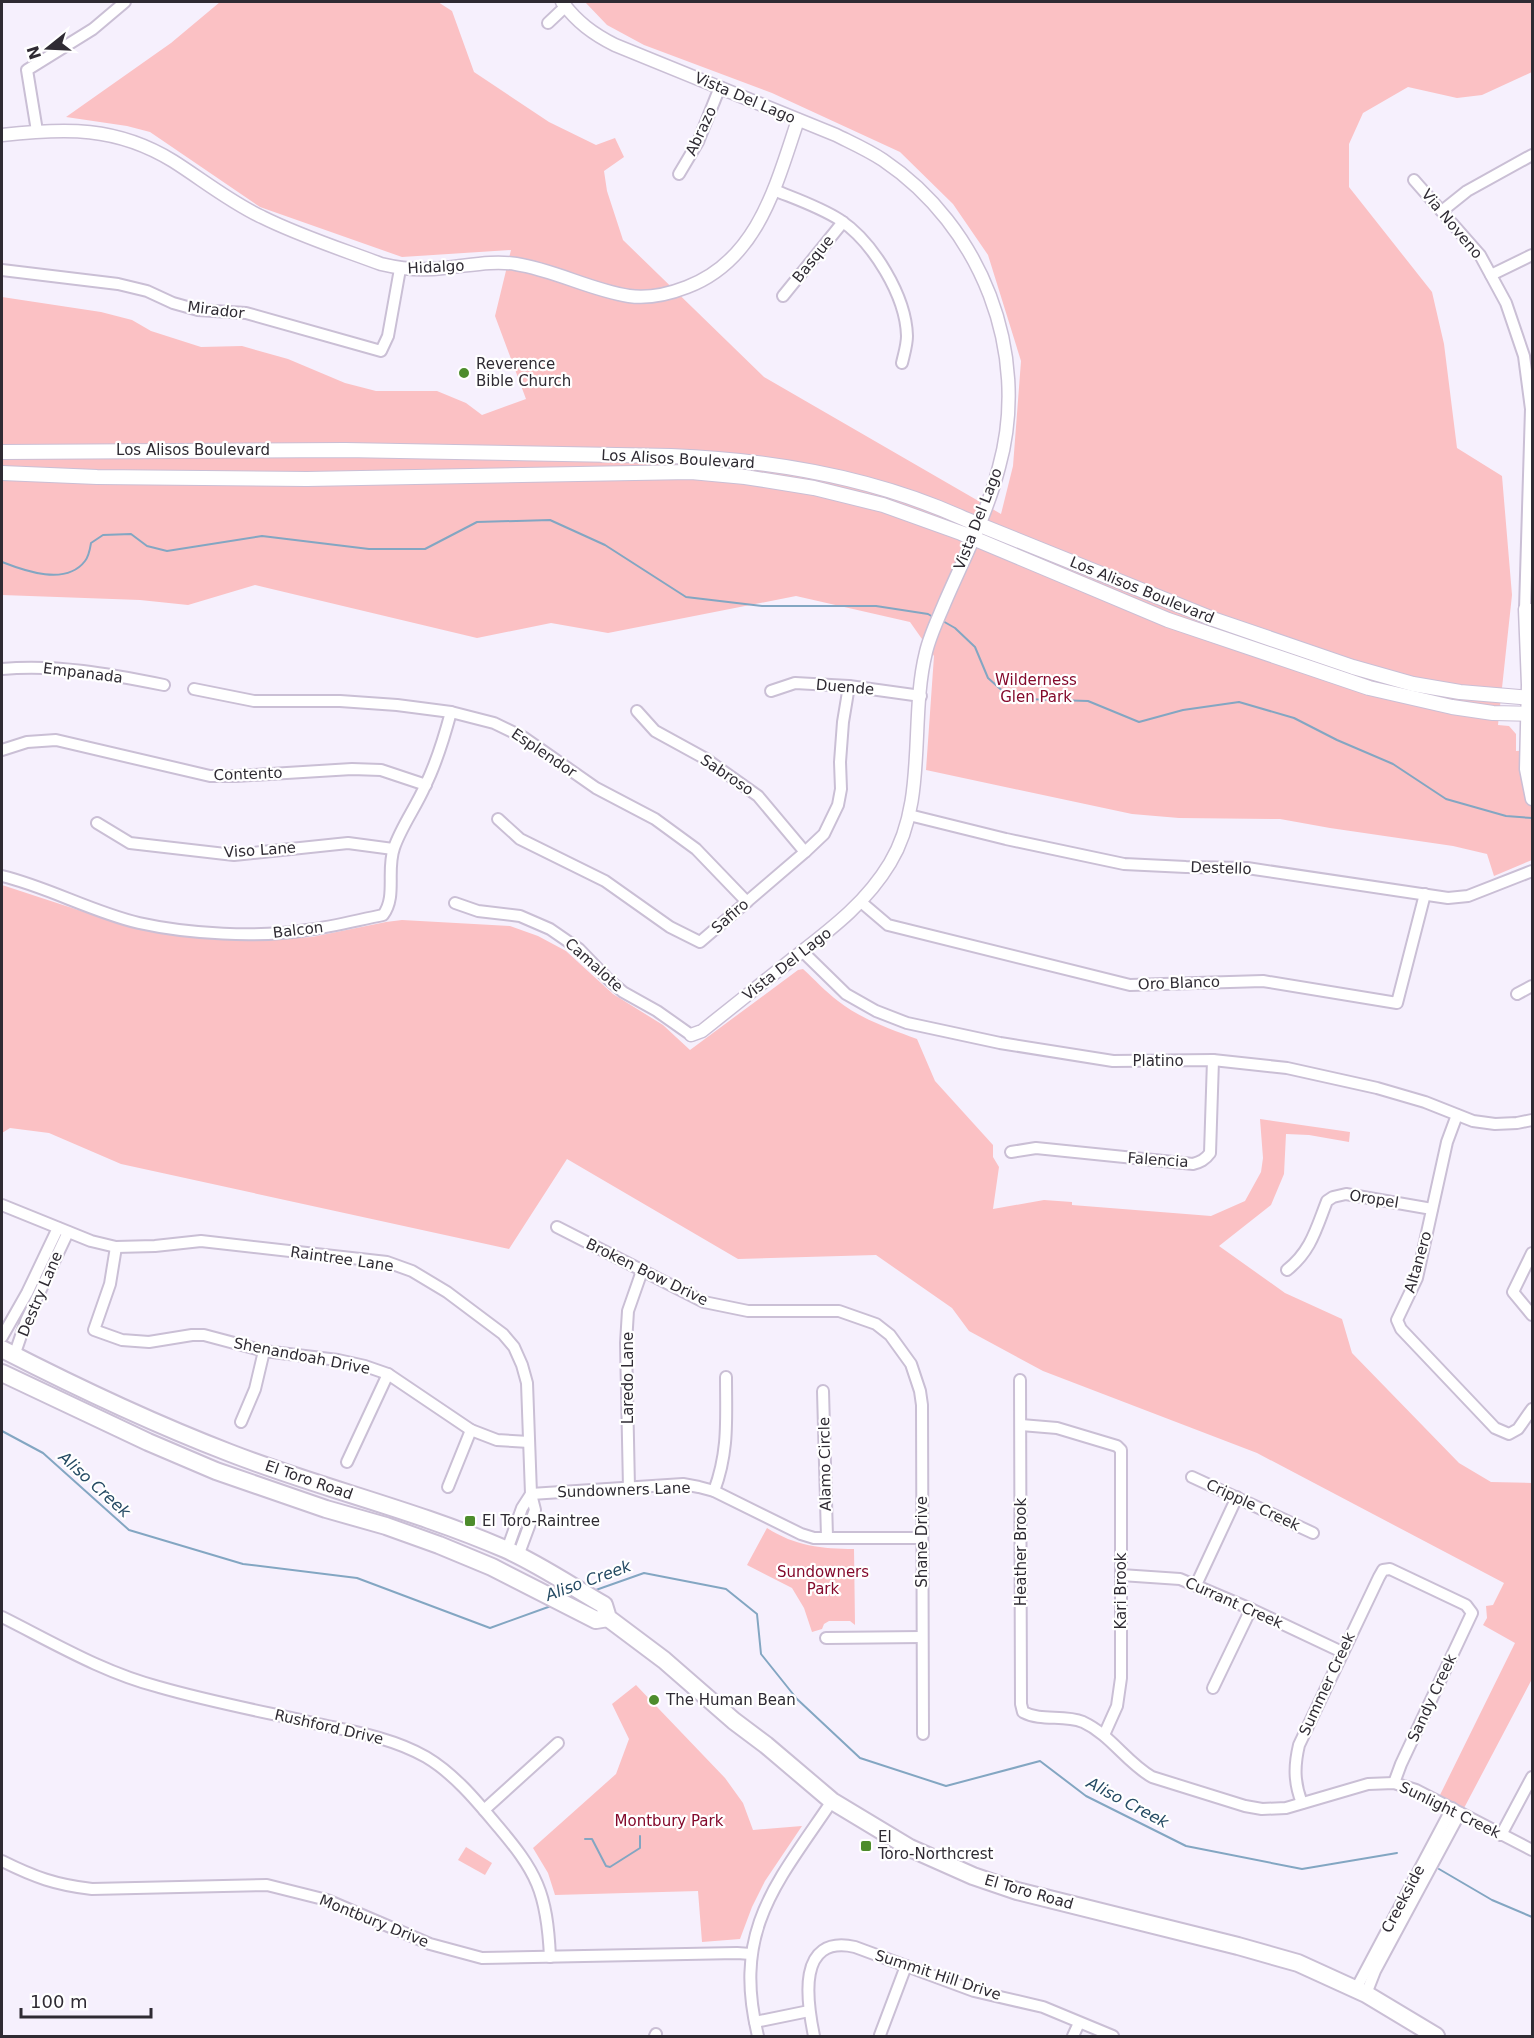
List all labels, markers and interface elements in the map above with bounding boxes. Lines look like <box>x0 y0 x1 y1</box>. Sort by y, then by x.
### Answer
north arrow <box>18 18 78 78</box>
text: N <box>23 43 45 62</box>
street label: Vista Del Lago <box>692 69 798 127</box>
street label: Abrazo <box>682 104 720 158</box>
street label: Via Noveno <box>1418 186 1486 262</box>
street label: Basque <box>789 232 837 286</box>
street label: Hidalgo <box>407 257 465 277</box>
street label: Mirador <box>186 298 246 323</box>
place label: Reverence Bible Church <box>476 355 571 390</box>
marker: Reverence Bible Church <box>457 366 471 380</box>
street label: Los Alisos Boulevard <box>116 441 270 459</box>
street label: Los Alisos Boulevard <box>601 446 755 472</box>
street label: Vista Del Lago <box>950 465 1006 573</box>
street label: Los Alisos Boulevard <box>1067 553 1217 627</box>
street label: Empanada <box>42 659 124 687</box>
park label: Wilderness Glen Park <box>995 671 1077 706</box>
street label: Duende <box>815 675 875 699</box>
street label: Esplendor <box>508 725 581 782</box>
street label: Sabroso <box>697 751 757 799</box>
street label: Contento <box>213 764 283 784</box>
street label: Viso Lane <box>223 839 297 861</box>
street label: Destello <box>1190 858 1252 878</box>
street label: Safiro <box>708 895 752 937</box>
street label: Balcon <box>272 918 324 942</box>
street label: Vista Del Lago <box>739 924 835 1004</box>
street label: Camalote <box>561 934 627 996</box>
street label: Oro Blanco <box>1138 973 1220 993</box>
street label: Platino <box>1132 1052 1184 1070</box>
street label: Falencia <box>1127 1149 1189 1171</box>
street label: Oropel <box>1348 1186 1400 1212</box>
street label: Altanero <box>1401 1229 1435 1295</box>
street label: Broken Bow Drive <box>583 1235 711 1309</box>
street label: Raintree Lane <box>289 1243 395 1275</box>
street label: Destry Lane <box>14 1249 66 1339</box>
street label: Laredo Lane <box>619 1332 637 1424</box>
street label: Shenandoah Drive <box>232 1334 372 1378</box>
street label: Alamo Circle <box>815 1417 835 1511</box>
water label: Aliso Creek <box>54 1447 135 1522</box>
street label: El Toro Road <box>263 1457 355 1503</box>
street label: Cripple Creek <box>1203 1475 1303 1535</box>
street label: Sundowners Lane <box>557 1479 691 1501</box>
street label: Shane Drive <box>913 1496 931 1588</box>
street label: Heather Brook <box>1012 1497 1030 1606</box>
place label: El Toro-Raintree <box>482 1512 600 1530</box>
marker: El Toro-Raintree <box>463 1514 477 1528</box>
street label: Kari Brook <box>1112 1552 1130 1630</box>
water label: Aliso Creek <box>542 1556 634 1605</box>
park label: Sundowners Park <box>777 1563 869 1598</box>
street label: Currant Creek <box>1182 1573 1286 1633</box>
street label: Summer Creek <box>1295 1629 1359 1739</box>
street label: Sandy Creek <box>1404 1651 1460 1745</box>
place label: The Human Bean <box>665 1691 796 1709</box>
marker: The Human Bean <box>647 1693 661 1707</box>
street label: Rushford Drive <box>273 1706 385 1748</box>
water label: Aliso Creek <box>1083 1773 1172 1832</box>
street label: Sunlight Creek <box>1397 1778 1504 1842</box>
park label: Montbury Park <box>615 1812 724 1830</box>
place label: El Toro-Northcrest <box>877 1828 994 1863</box>
marker: El Toro-Northcrest <box>859 1839 873 1853</box>
street label: Creekside <box>1378 1862 1428 1936</box>
street label: El Toro Road <box>982 1871 1076 1913</box>
street label: Montbury Drive <box>317 1891 431 1951</box>
street label: Summit Hill Drive <box>873 1946 1003 2004</box>
scale bar <box>21 1981 152 2019</box>
text: 100 m <box>30 1991 88 2012</box>

